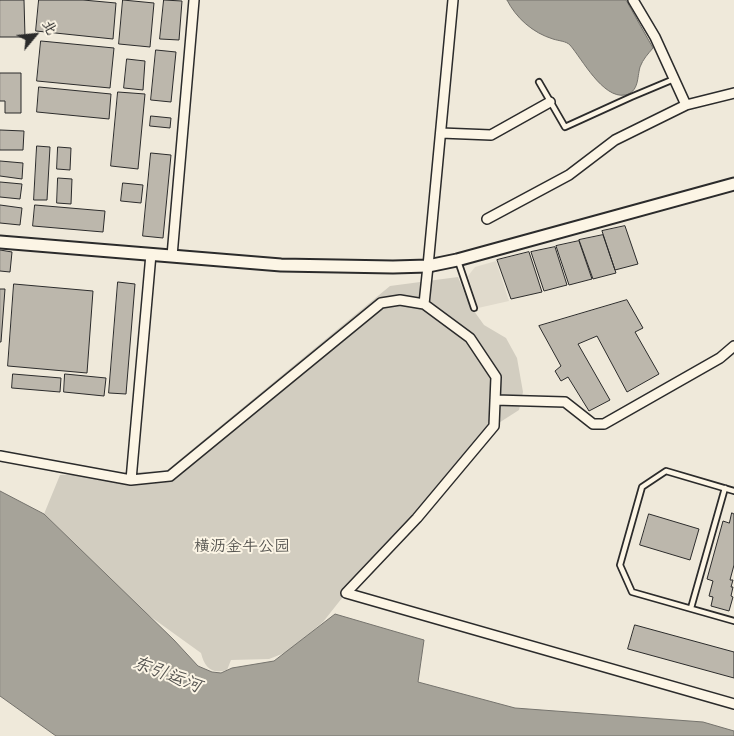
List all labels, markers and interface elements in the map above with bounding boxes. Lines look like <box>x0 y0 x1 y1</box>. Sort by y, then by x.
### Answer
north arrow <box>10 10 60 60</box>
text: 北 <box>36 17 60 39</box>
park label: 横沥金牛公园 <box>194 539 290 559</box>
water label: 东引运河 <box>129 654 203 700</box>

